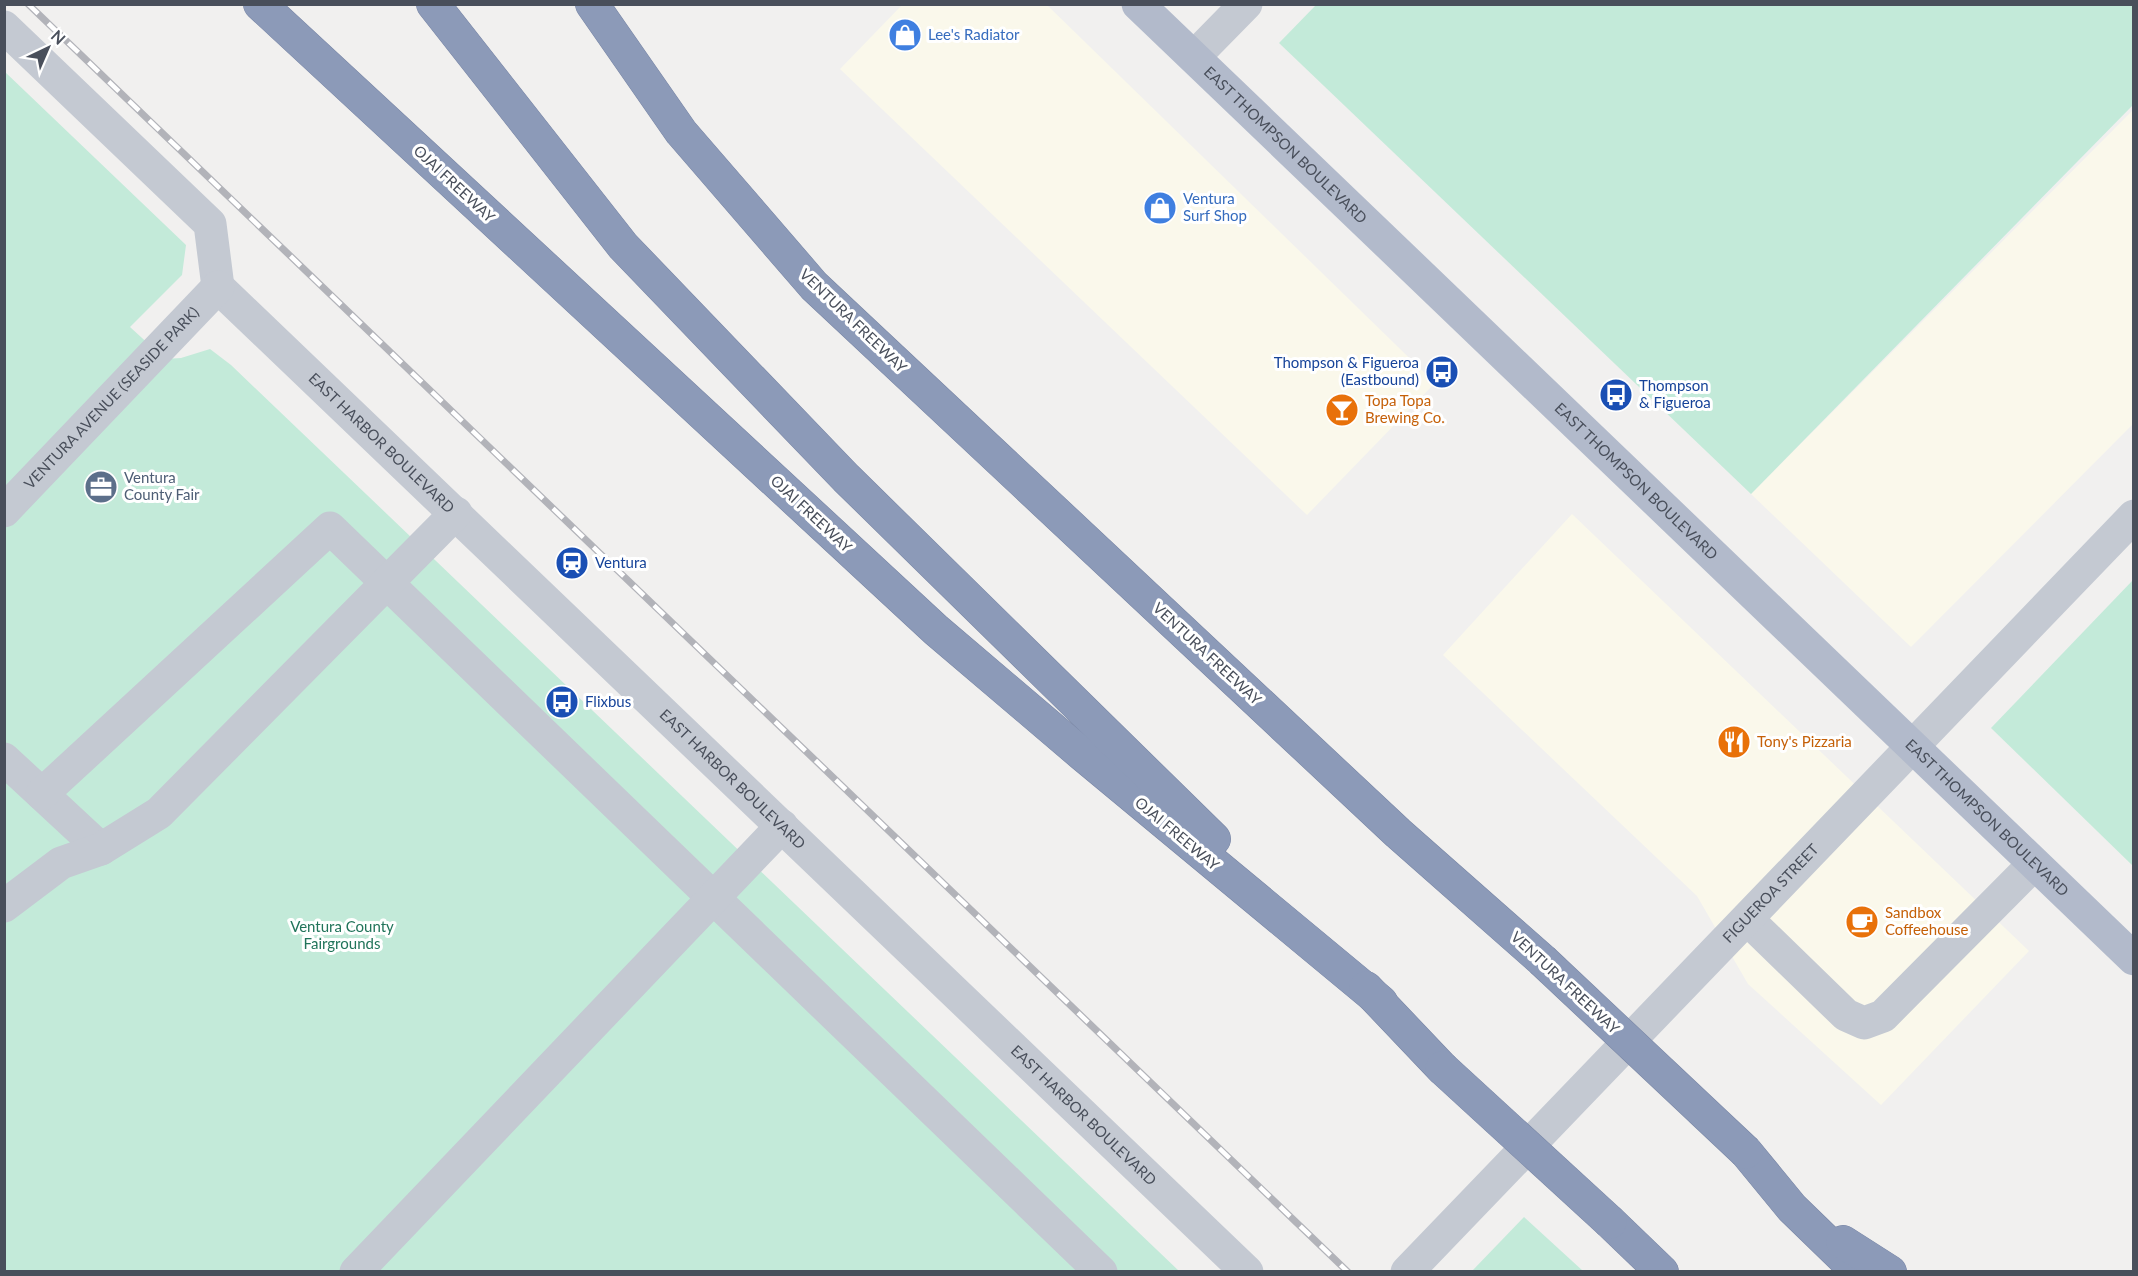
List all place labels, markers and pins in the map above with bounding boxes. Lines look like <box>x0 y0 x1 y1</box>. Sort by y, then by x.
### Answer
shop icon: Lee's Radiator <box>887 17 923 53</box>
place label: Lee's Radiator <box>928 25 1020 43</box>
place label: Ventura Surf Shop <box>1183 189 1247 224</box>
shop icon: Ventura Surf Shop <box>1142 190 1178 226</box>
place label: Thompson & Figueroa (Eastbound) <box>1274 353 1419 388</box>
bus stop icon: Thompson & Figueroa (Eastbound) <box>1424 354 1460 390</box>
place label: Thompson & Figueroa <box>1639 376 1711 411</box>
bus stop icon: Thompson & Figueroa <box>1598 377 1634 413</box>
place label: Topa Topa Brewing Co. <box>1365 391 1445 426</box>
bar icon: Topa Topa Brewing Co. <box>1324 392 1360 428</box>
place label: Ventura County Fair <box>124 468 200 503</box>
office icon: Ventura County Fair <box>83 469 119 505</box>
station icon: Ventura <box>554 545 590 581</box>
place label: Ventura <box>595 553 647 571</box>
bus stop icon: Flixbus <box>544 684 580 720</box>
place label: Flixbus <box>585 692 631 710</box>
restaurant icon: Tony's Pizzaria <box>1716 724 1752 760</box>
place label: Tony's Pizzaria <box>1757 732 1852 750</box>
place label: Sandbox Coffeehouse <box>1885 903 1969 938</box>
cafe icon: Sandbox Coffeehouse <box>1844 904 1880 940</box>

